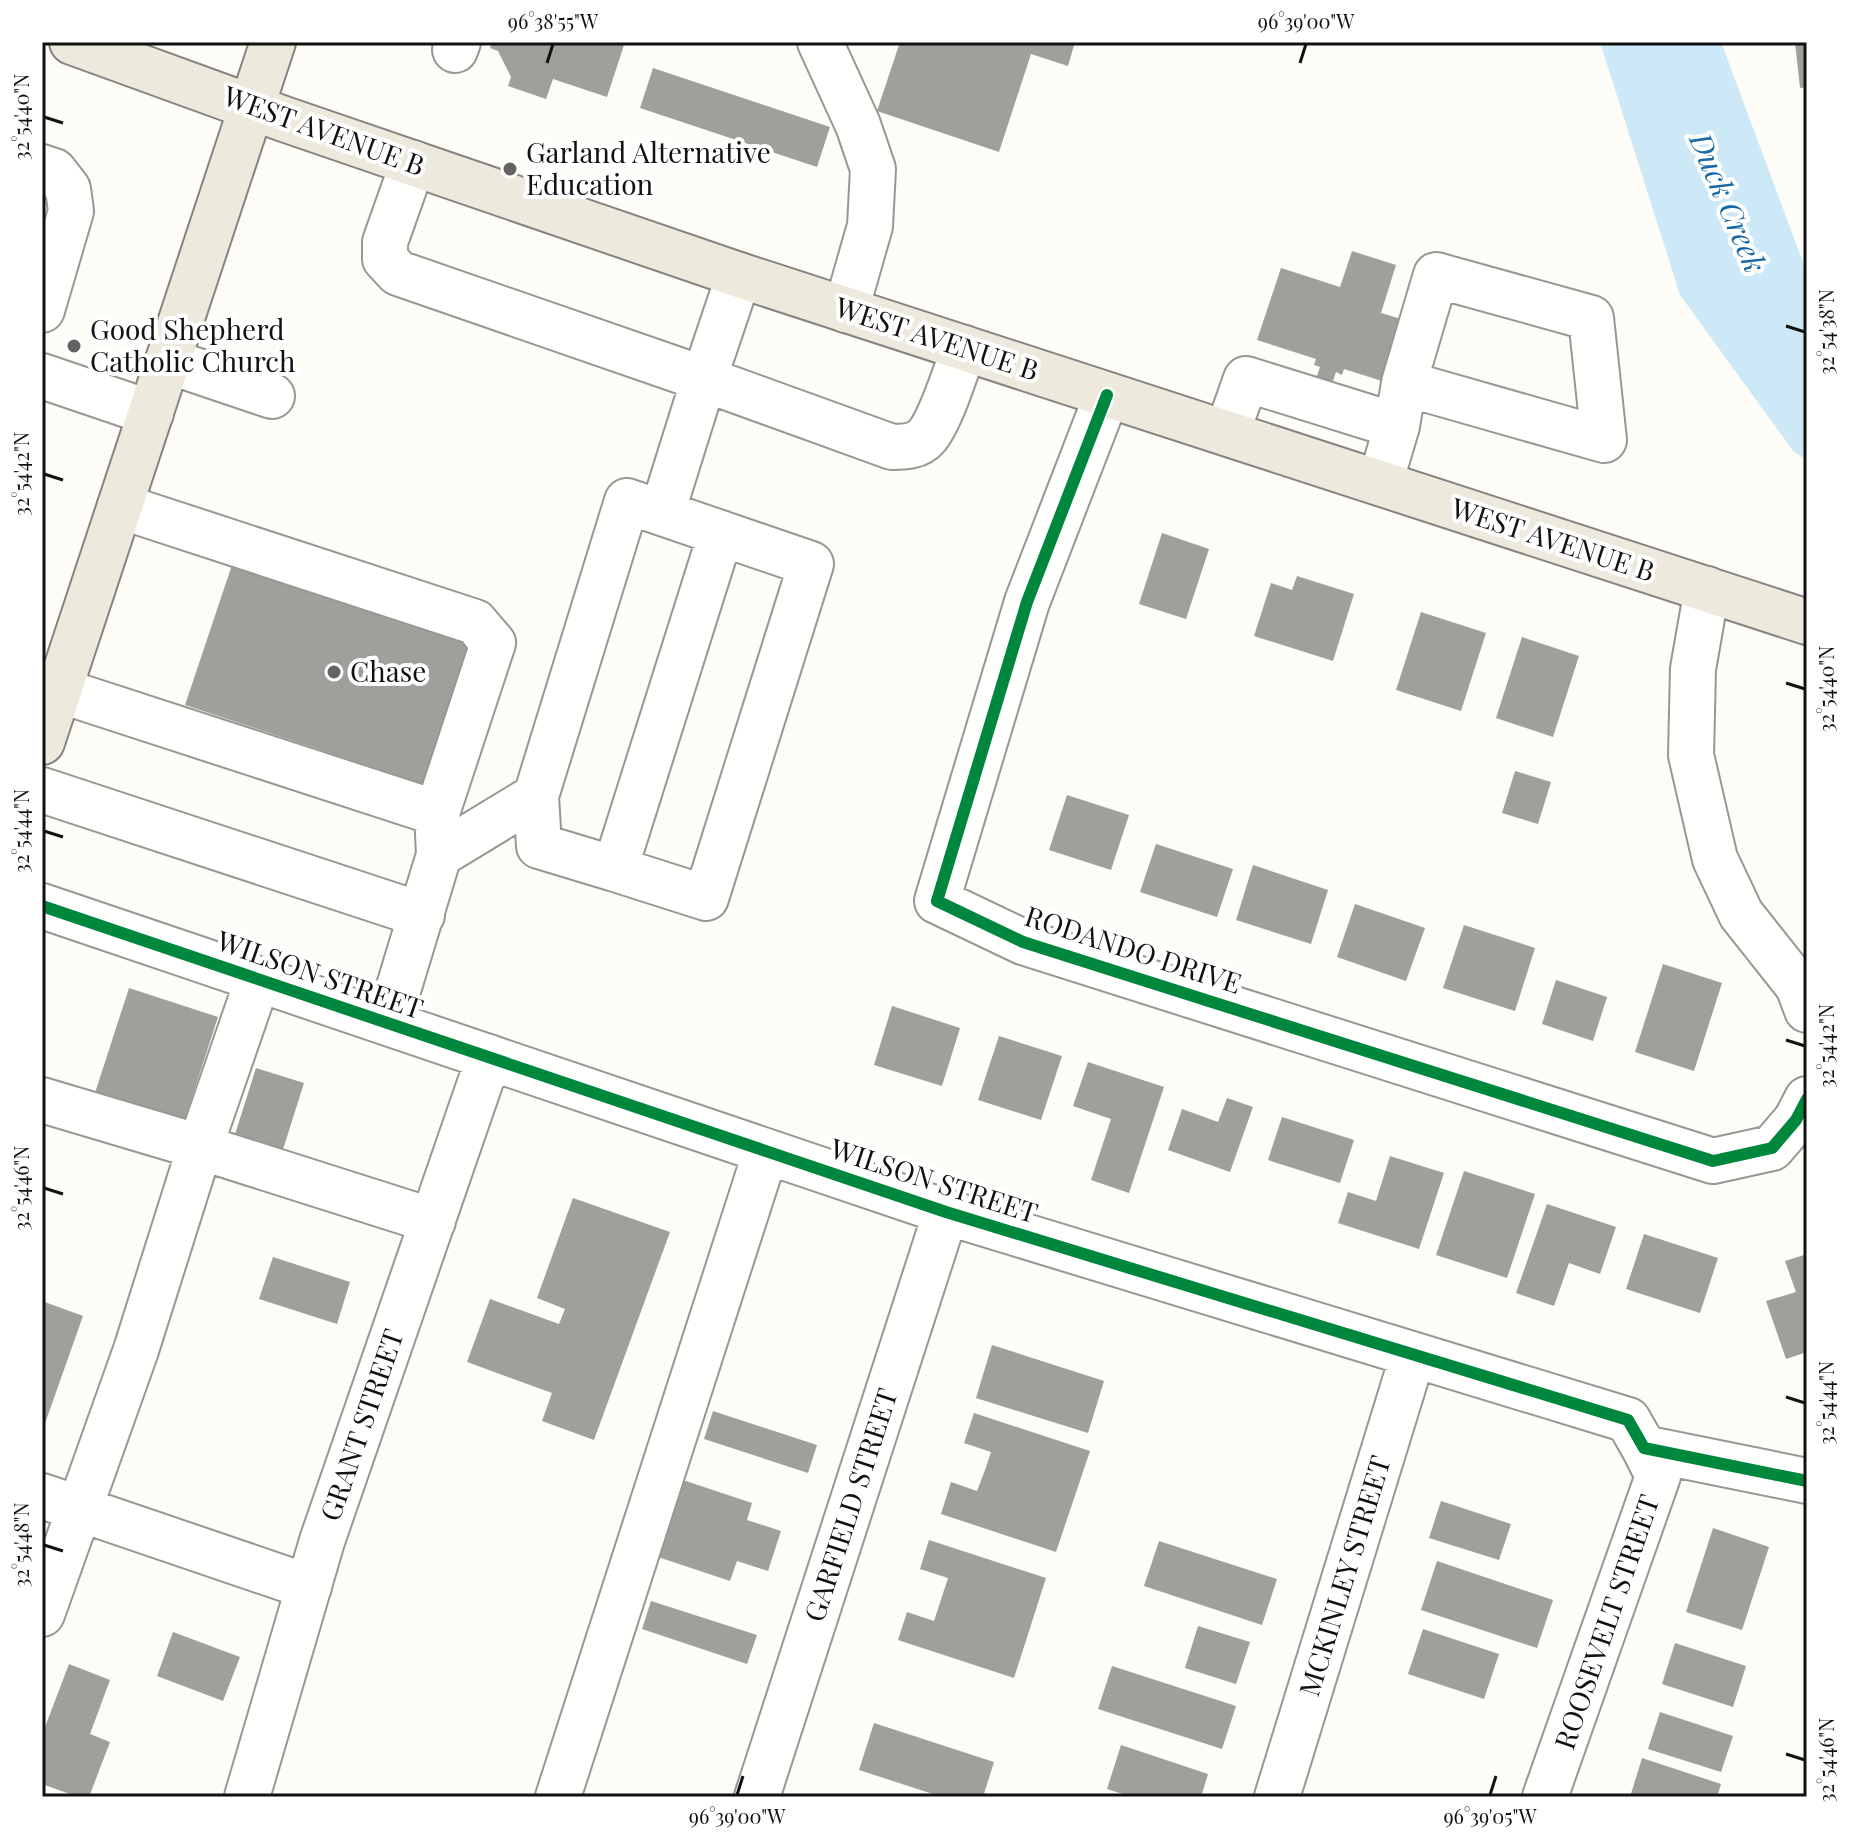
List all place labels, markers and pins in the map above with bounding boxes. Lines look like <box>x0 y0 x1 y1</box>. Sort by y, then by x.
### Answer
place label: Garland Alternative Education <box>526 133 771 202</box>
marker: Garland Alternative Education <box>501 160 519 178</box>
place label: Good Shepherd Catholic Church <box>90 310 296 379</box>
marker: Good Shepherd Catholic Church <box>65 337 83 355</box>
place label: Chase <box>350 652 426 689</box>
marker: Chase <box>325 663 343 681</box>

